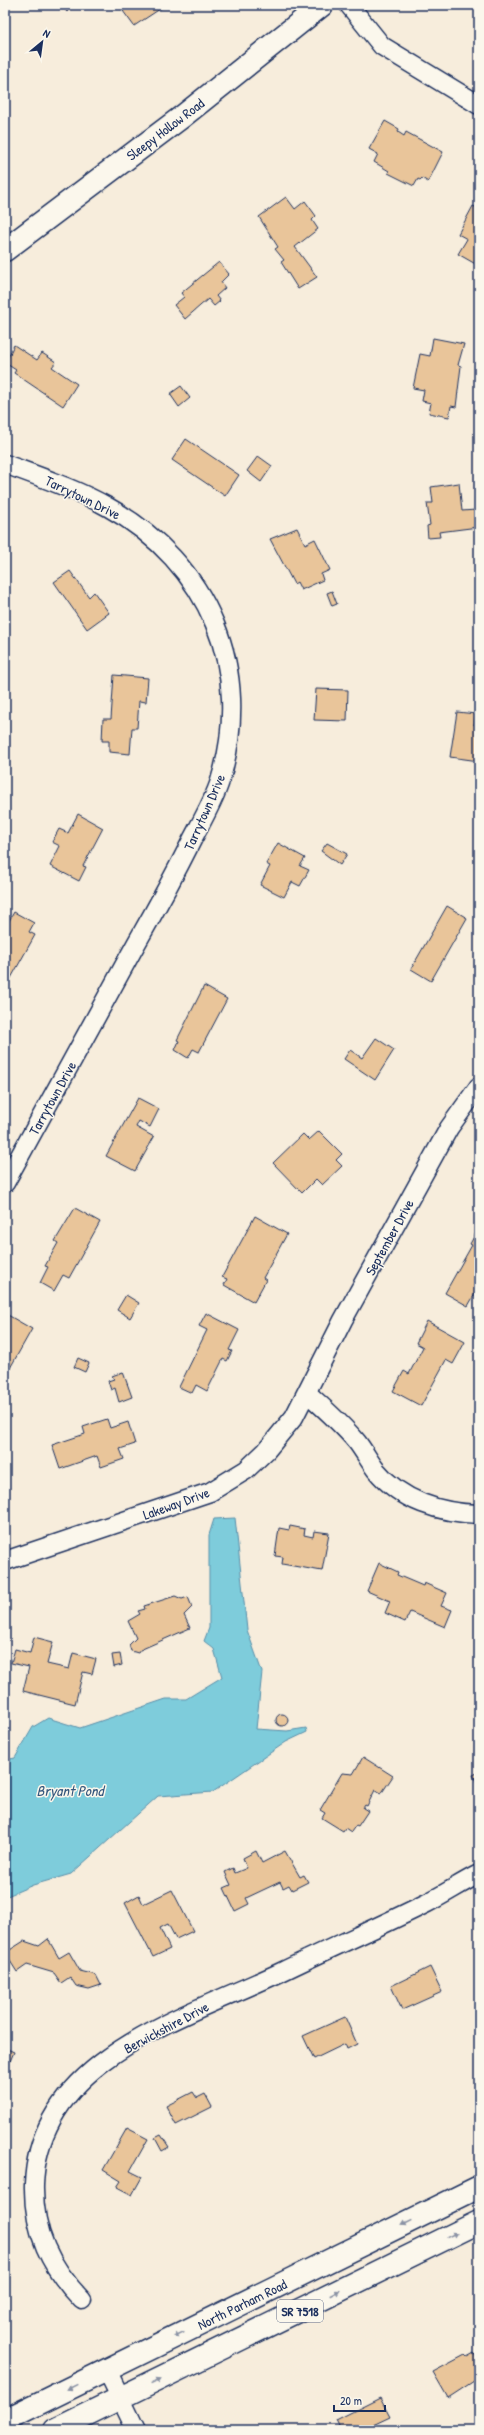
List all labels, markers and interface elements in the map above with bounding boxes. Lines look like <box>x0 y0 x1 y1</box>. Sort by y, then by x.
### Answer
north arrow <box>22 22 62 62</box>
text: N <box>41 26 53 41</box>
street label: Sleepy Hollow Road <box>122 93 209 165</box>
street label: Tarrytown Drive <box>42 471 124 525</box>
street label: Tarrytown Drive <box>179 770 230 854</box>
street label: Tarrytown Drive <box>24 1057 81 1139</box>
street label: September Drive <box>360 1195 419 1279</box>
street label: Lakeway Drive <box>140 1482 213 1525</box>
water label: Bryant Pond <box>37 1780 106 1801</box>
street label: Berwickshire Drive <box>120 1996 212 2057</box>
one-way arrow <box>401 2220 412 2226</box>
one-way arrow <box>446 2232 457 2238</box>
street label: North Parham Road <box>194 2274 290 2334</box>
one-way arrow <box>329 2290 341 2296</box>
road number: SR 7518 <box>277 2300 323 2322</box>
one-way arrow <box>174 2331 185 2337</box>
one-way arrow <box>150 2378 161 2384</box>
one-way arrow <box>66 2384 77 2390</box>
scale bar <box>334 2387 385 2413</box>
text: 20 m <box>340 2392 362 2409</box>

